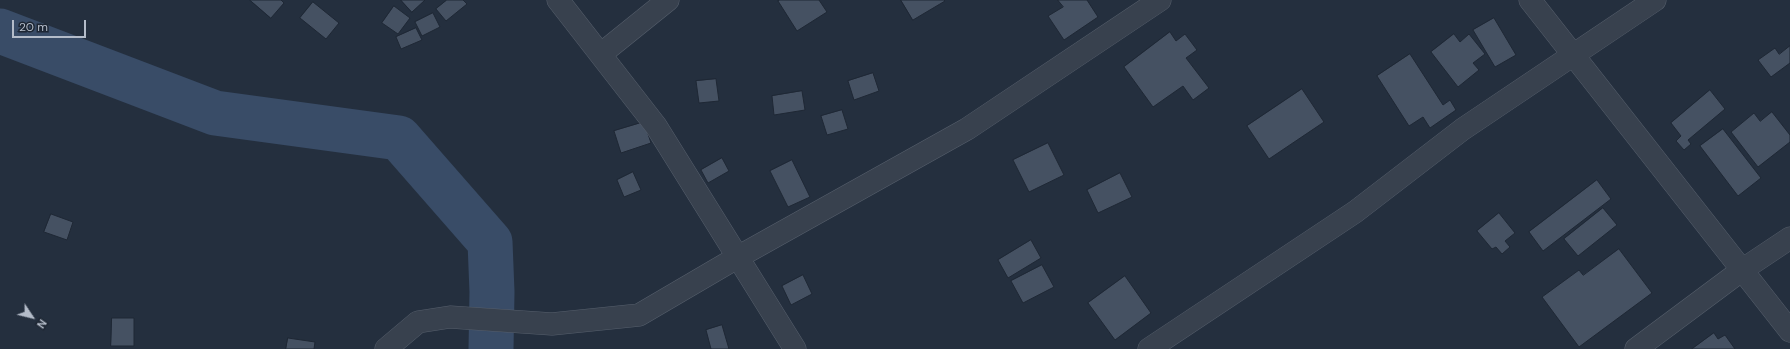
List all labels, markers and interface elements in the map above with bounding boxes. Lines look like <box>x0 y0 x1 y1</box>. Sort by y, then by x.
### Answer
scale bar <box>14 12 88 38</box>
text: 20 m <box>19 19 48 35</box>
north arrow <box>12 297 52 337</box>
text: N <box>34 317 50 331</box>

